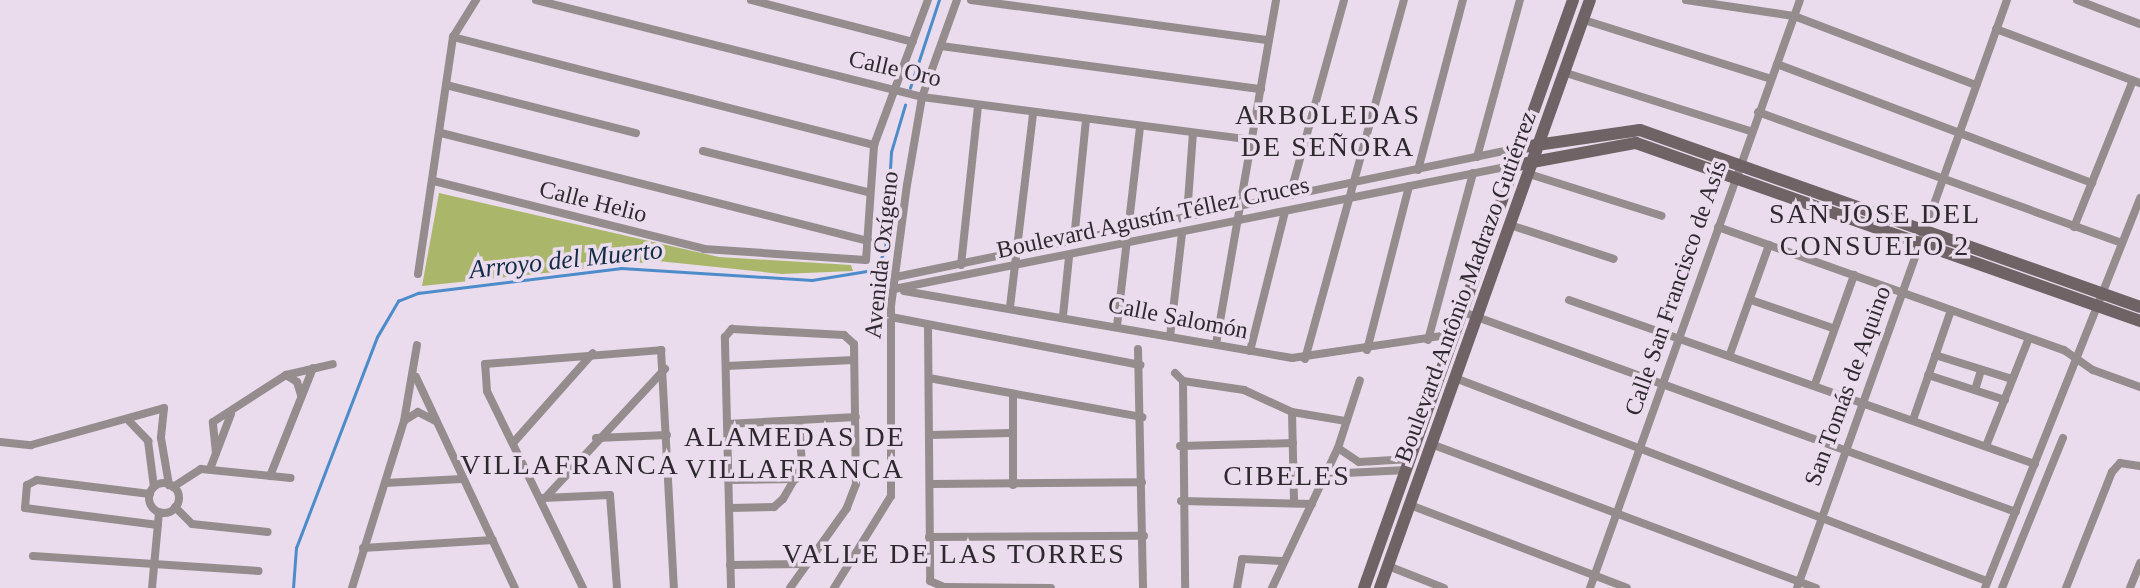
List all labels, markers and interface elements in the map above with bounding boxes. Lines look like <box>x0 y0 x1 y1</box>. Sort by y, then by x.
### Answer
street label: Calle Oro <box>846 44 944 94</box>
district label: ARBOLEDAS DE SEÑORA <box>1236 98 1420 164</box>
street label: Boulevard Antônio Madrazo Gutiérrez <box>1389 107 1543 467</box>
street label: Calle San Francisco de Asís <box>1619 156 1733 420</box>
street label: Avenida Oxígeno <box>859 170 905 340</box>
street label: Boulevard Agustín Téllez Cruces <box>993 171 1313 265</box>
street label: Calle Helio <box>536 175 650 229</box>
district label: SAN JOSE DEL CONSUELO 2 <box>1770 197 1980 263</box>
water label: Arroyo del Muerto <box>468 234 664 286</box>
street label: San Tomás de Aquino <box>1798 281 1898 491</box>
street label: Calle Salomón <box>1106 290 1250 346</box>
district label: ALAMEDAS DE VILLAFRANCA <box>685 420 905 486</box>
district label: VILLAFRANCA <box>462 448 678 482</box>
district label: CIBELES <box>1224 459 1350 493</box>
district label: VALLE DE LAS TORRES <box>784 537 1124 571</box>

